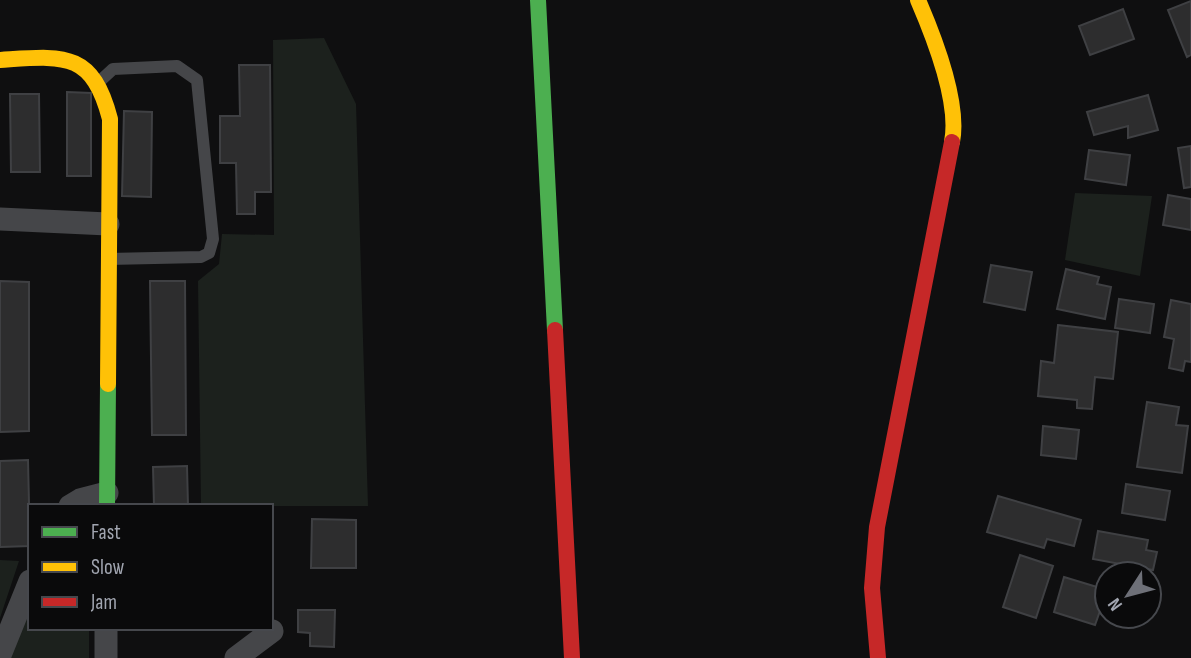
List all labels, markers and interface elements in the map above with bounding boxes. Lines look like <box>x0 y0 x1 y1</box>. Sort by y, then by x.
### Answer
legend <box>28 504 273 630</box>
text: Fast <box>91 520 121 545</box>
text: Slow <box>91 555 125 580</box>
north arrow <box>1093 560 1163 630</box>
text: Jam <box>90 590 117 615</box>
text: N <box>1103 593 1128 615</box>

